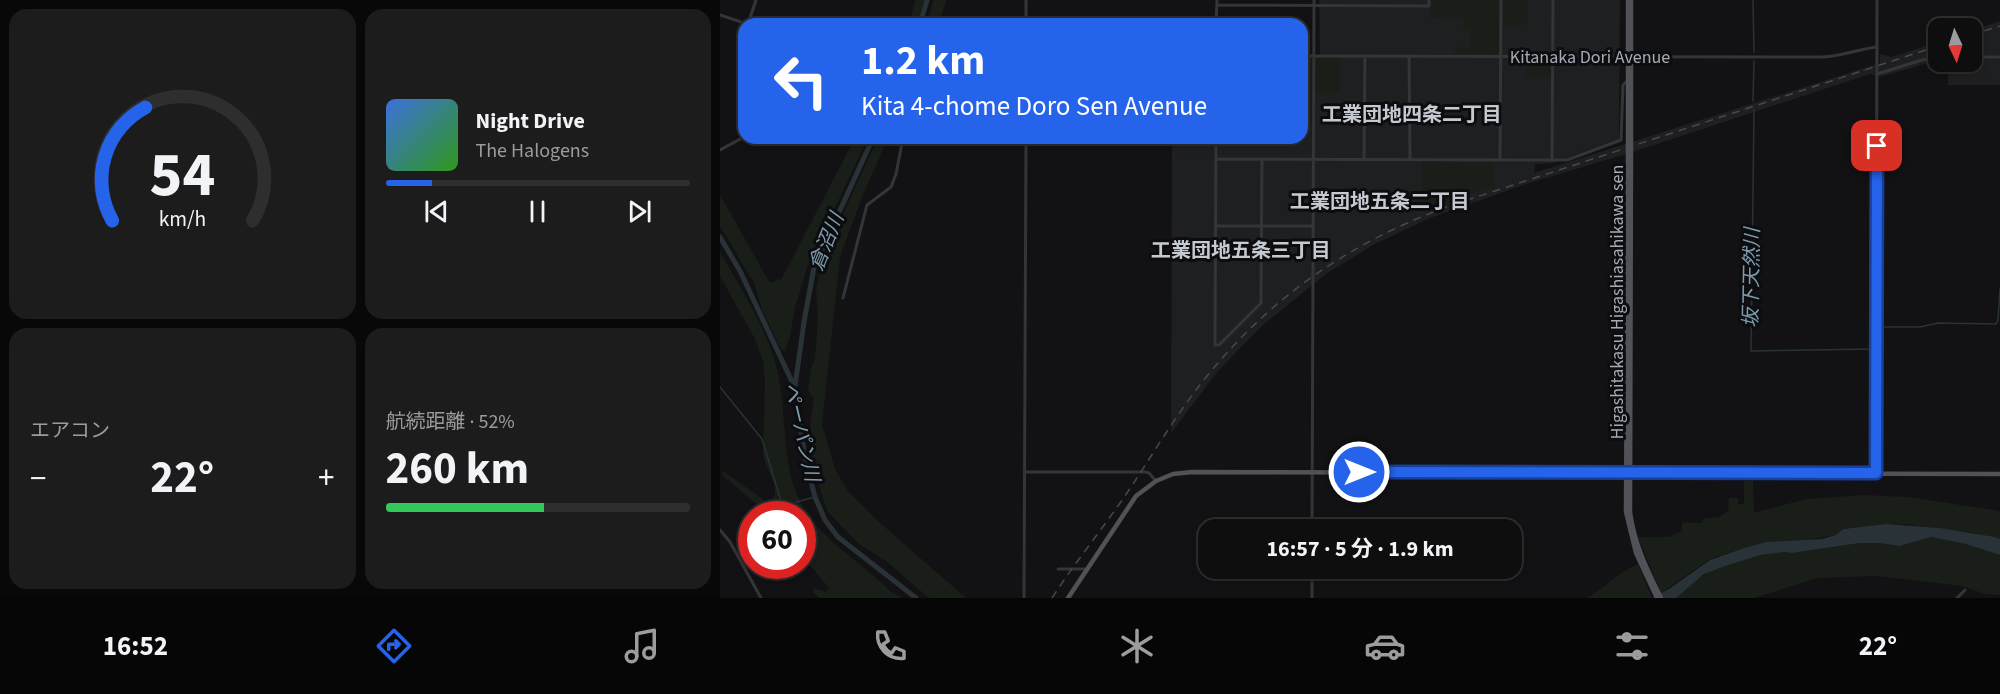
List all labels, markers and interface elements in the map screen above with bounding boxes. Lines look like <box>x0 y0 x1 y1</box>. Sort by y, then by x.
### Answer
north arrow <box>1928 18 1982 72</box>
map controls <box>1928 18 1982 72</box>
text: 1.2 km <box>861 31 985 91</box>
icon: left <box>762 42 840 120</box>
street label: Kitanaka Dori Avenue <box>1510 45 1670 70</box>
text: Kita 4-chome Doro Sen Avenue <box>861 87 1207 126</box>
district label: 工業団地四条二丁目 <box>1322 101 1502 129</box>
text: Night Drive <box>476 105 585 137</box>
pin <box>1851 120 1902 171</box>
icon: arrive <box>1860 129 1893 162</box>
text: 54 <box>149 131 215 220</box>
text: The Halogens <box>476 137 589 165</box>
street label: Higashitakasu Higashiasahikawa sen <box>1605 165 1630 439</box>
district label: 工業団地五条二丁目 <box>1290 188 1470 216</box>
icon: previous <box>420 195 453 228</box>
icon: pause <box>521 195 554 228</box>
icon: next <box>623 195 656 228</box>
text: km/h <box>158 204 206 235</box>
water label: 倉沼川 <box>803 207 852 275</box>
water label: 坂下天然川 <box>1737 226 1767 328</box>
district label: 工業団地五条三丁目 <box>1151 237 1331 265</box>
water label: ペーパン川 <box>776 380 826 486</box>
text: 航続距離 · 52% <box>386 408 515 436</box>
text: エアコン <box>30 417 110 445</box>
text: 260 km <box>386 437 529 501</box>
position arrow <box>1327 440 1391 504</box>
text: 22° <box>150 446 214 510</box>
text: − <box>30 455 46 502</box>
text: + <box>318 455 334 502</box>
speed limit sign: 60 <box>738 501 816 579</box>
text: 16:57 · 5 分 · 1.9 km <box>1266 533 1454 565</box>
icon: directions <box>373 625 415 667</box>
icon: music <box>621 625 663 667</box>
icon: phone <box>869 625 911 667</box>
icon: climate <box>1116 625 1158 667</box>
icon: car <box>1364 625 1406 667</box>
icon: filters <box>1611 625 1653 667</box>
text: 16:52 <box>103 627 168 666</box>
text: 22° <box>1859 627 1897 666</box>

